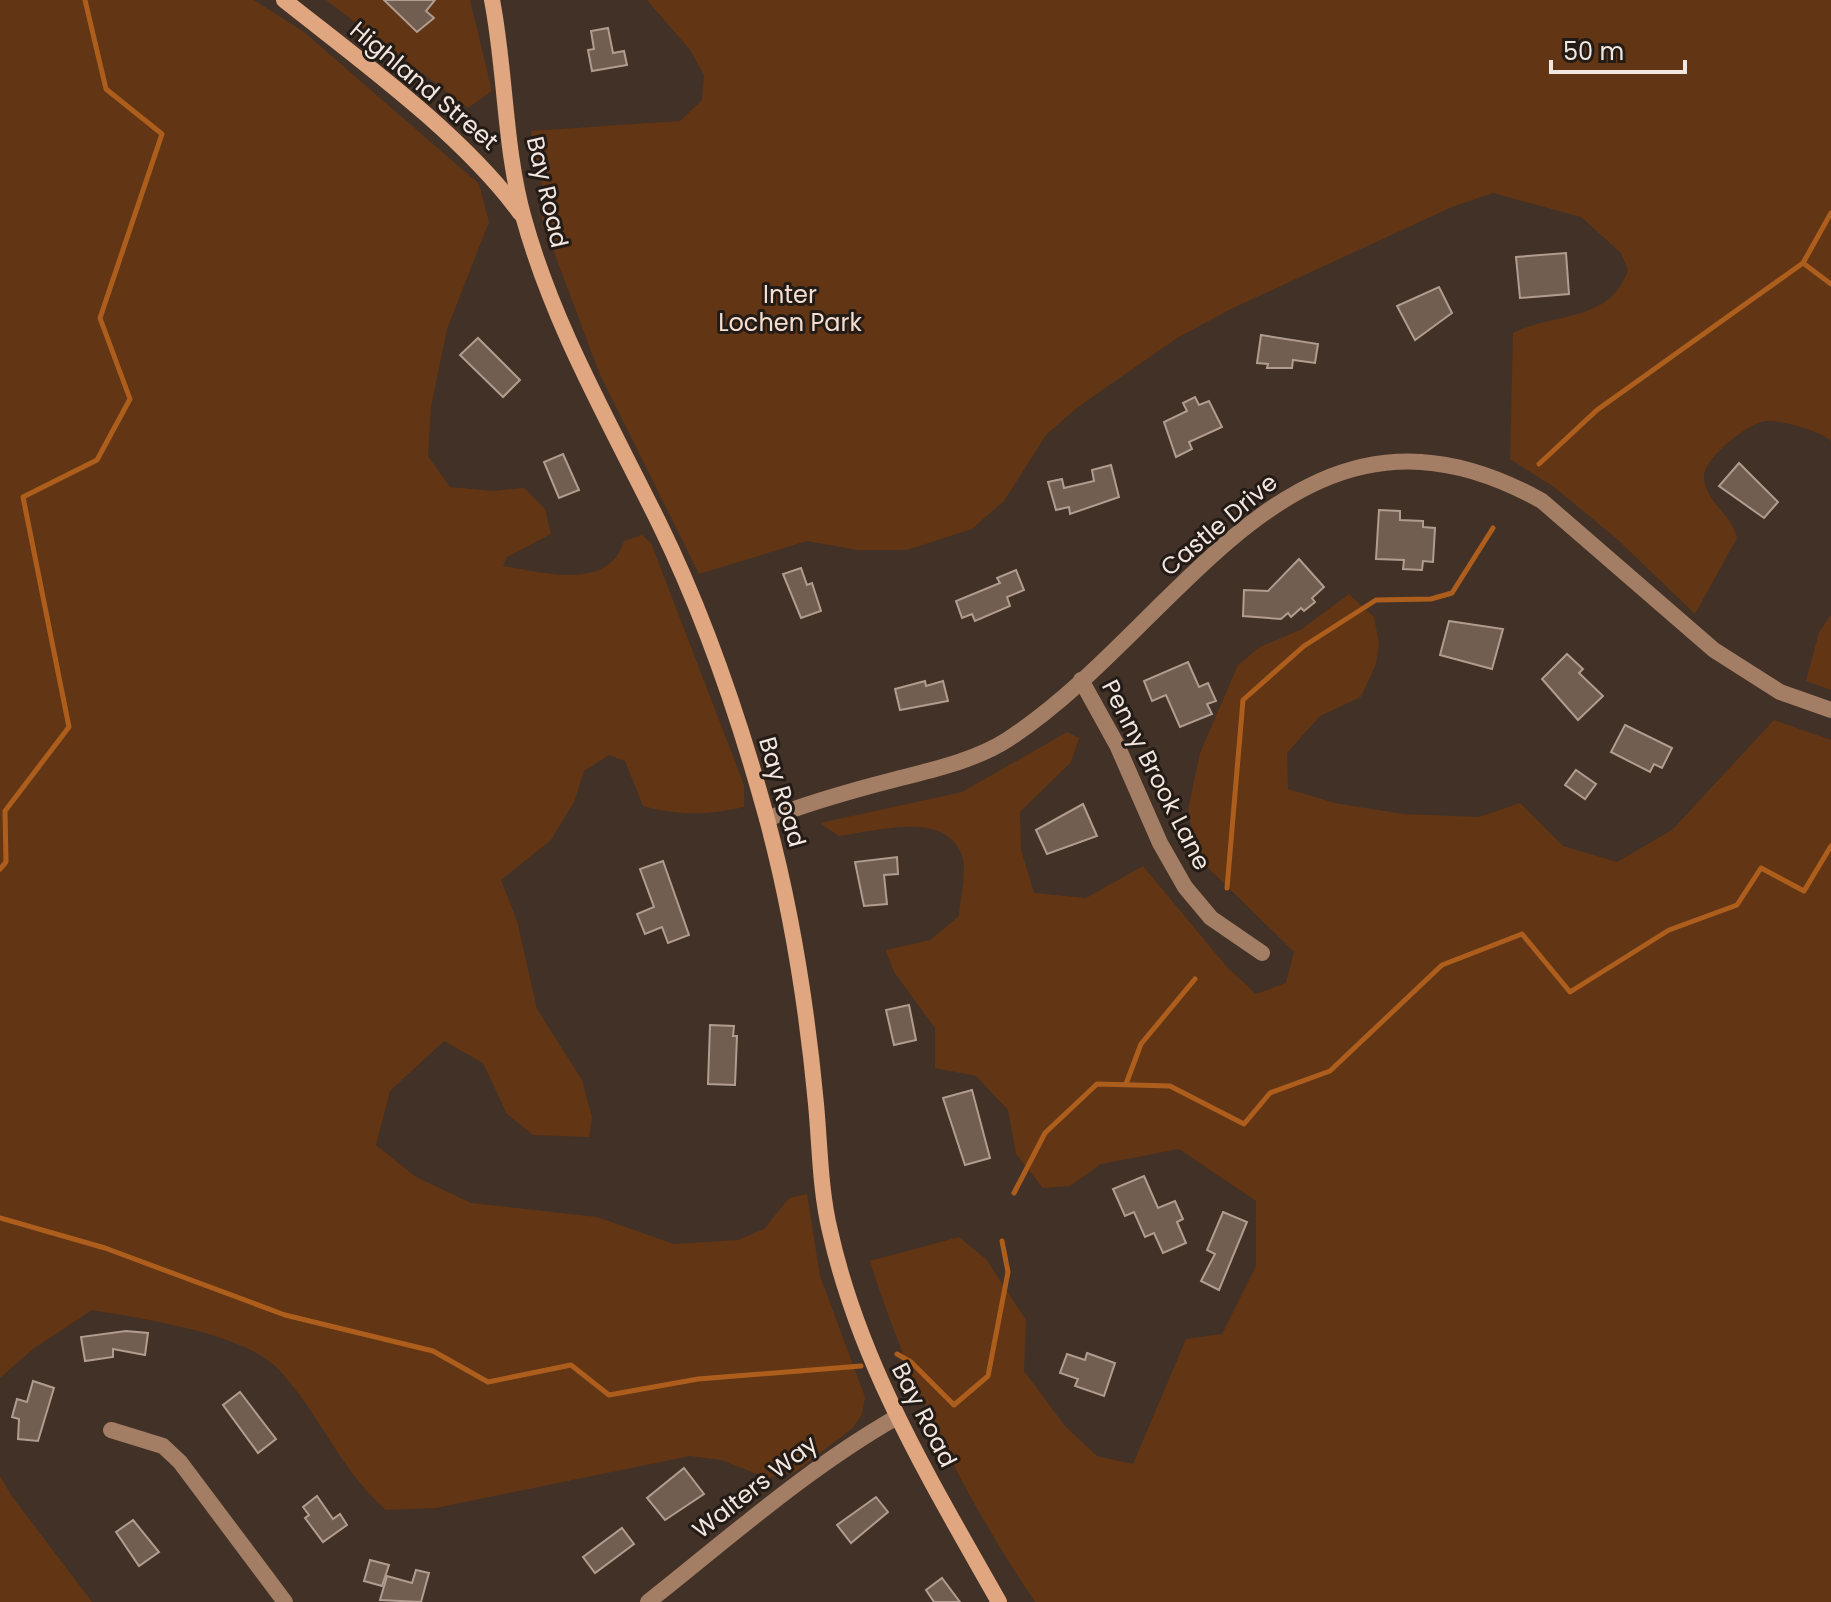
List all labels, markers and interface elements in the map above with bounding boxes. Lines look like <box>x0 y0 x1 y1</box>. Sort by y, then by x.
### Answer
street label: Highland Street <box>343 14 506 158</box>
scale bar <box>1551 24 1685 74</box>
text: 50 m <box>1563 35 1624 68</box>
street label: Bay Road <box>519 133 576 251</box>
park label: Inter Lochen Park <box>718 278 863 339</box>
street label: Castle Drive <box>1153 466 1284 583</box>
street label: Penny Brook Lane <box>1094 674 1219 876</box>
street label: Bay Road <box>751 733 814 851</box>
street label: Bay Road <box>884 1357 965 1473</box>
street label: Walters Way <box>685 1427 824 1546</box>

